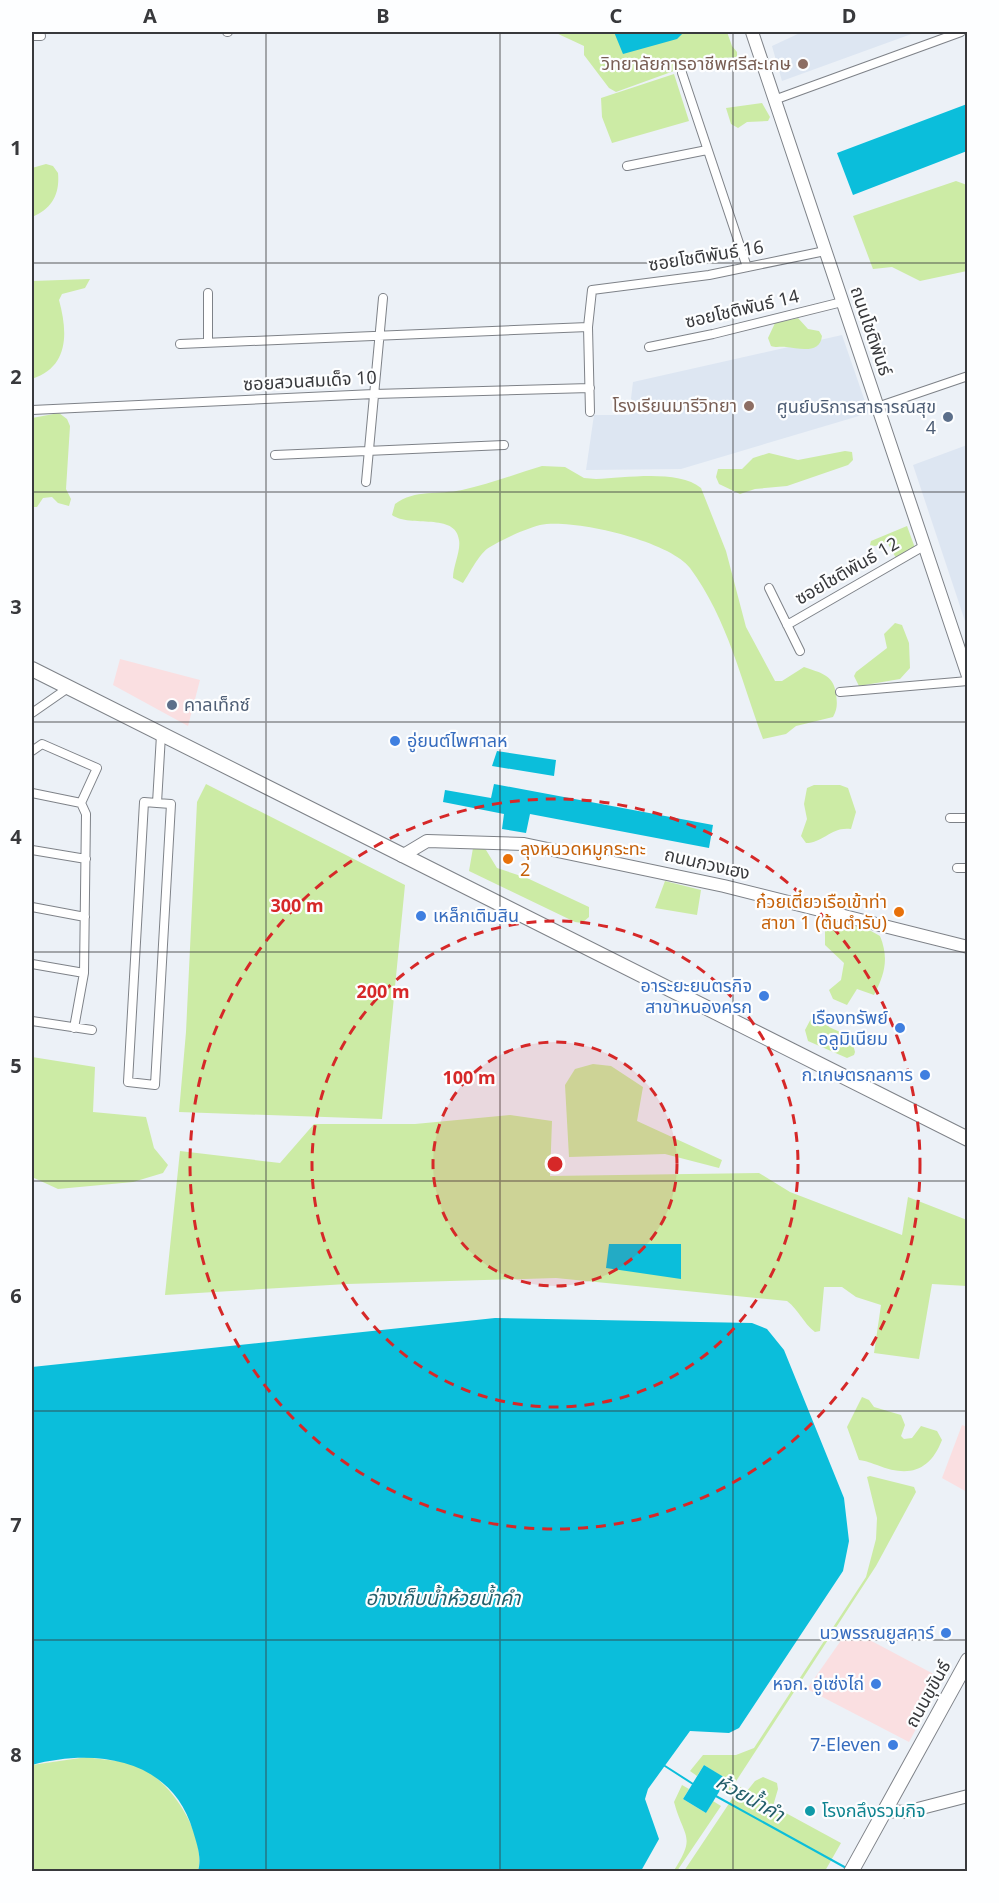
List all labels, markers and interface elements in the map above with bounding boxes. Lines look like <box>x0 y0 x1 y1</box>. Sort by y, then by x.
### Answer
text: A <box>143 2 157 29</box>
text: B <box>376 2 390 29</box>
text: C <box>610 2 623 29</box>
text: D <box>842 2 856 29</box>
place label: วิทยาลัยการอาชีพศรีสะเกษ <box>600 51 791 75</box>
marker: วิทยาลัยการอาชีพศรีสะเกษ <box>796 57 810 71</box>
text: 1 <box>10 134 22 161</box>
street label: ซอยโชติพันธ์ 16 <box>647 234 765 276</box>
street label: ซอยโชติพันธ์ 14 <box>682 283 801 333</box>
street label: ถนนโชติพันธ์ <box>845 283 899 379</box>
text: 2 <box>10 363 22 390</box>
street label: ซอยสวนสมเด็จ 10 <box>243 365 377 395</box>
place label: โรงเรียนมารีวิทยา <box>613 393 737 417</box>
place label: ศูนย์บริการสาธารณสุข 4 <box>776 394 936 439</box>
marker: โรงเรียนมารีวิทยา <box>742 399 756 413</box>
marker: ศูนย์บริการสาธารณสุข 4 <box>941 410 955 424</box>
street label: ซอยโชติพันธ์ 12 <box>790 531 903 610</box>
text: 3 <box>10 593 22 620</box>
place label: คาลเท็กซ์ <box>184 692 250 716</box>
marker: คาลเท็กซ์ <box>165 698 179 712</box>
place label: อู่ยนต์ไพศาลห <box>407 728 508 753</box>
marker: อู่ยนต์ไพศาลห <box>388 734 402 748</box>
text: 4 <box>10 823 22 850</box>
place label: ลุงหนวดหมูกระทะ 2 <box>520 836 646 881</box>
street label: ถนนกวงเฮง <box>662 842 752 885</box>
marker: ลุงหนวดหมูกระทะ 2 <box>501 852 515 866</box>
place label: ก๋วยเตี๋ยวเรือเข้าท่า สาขา 1 (ต้นตำรับ) <box>756 889 887 934</box>
text: 300 m <box>270 893 324 917</box>
place label: เหล็กเติมสิน <box>433 903 519 927</box>
marker: ก๋วยเตี๋ยวเรือเข้าท่า สาขา 1 (ต้นตำรับ) <box>892 905 906 919</box>
marker: เหล็กเติมสิน <box>414 909 428 923</box>
place label: อาระยะยนตรกิจ สาขาหนองครก <box>640 973 752 1018</box>
text: 200 m <box>356 979 410 1003</box>
marker: อาระยะยนตรกิจ สาขาหนองครก <box>757 989 771 1003</box>
place label: เรืองทรัพย์ อลูมิเนียม <box>811 1005 888 1051</box>
marker: เรืองทรัพย์ อลูมิเนียม <box>893 1021 907 1035</box>
text: 5 <box>10 1052 22 1079</box>
place label: ก.เกษตรกลการ <box>802 1062 913 1086</box>
text: 100 m <box>442 1065 496 1089</box>
marker: ก.เกษตรกลการ <box>918 1068 932 1082</box>
centre of rings <box>545 1154 565 1174</box>
text: 6 <box>10 1282 22 1309</box>
text: 7 <box>10 1511 22 1538</box>
water label: อ่างเก็บน้ำห้วยน้ำคำ <box>366 1584 521 1611</box>
place label: นวพรรณยูสคาร์ <box>820 1620 935 1645</box>
marker: นวพรรณยูสคาร์ <box>939 1626 953 1640</box>
street label: ถนนขุขันธ์ <box>899 1655 956 1731</box>
place label: หจก. อู่เซ่งไถ่ <box>772 1671 864 1696</box>
marker: หจก. อู่เซ่งไถ่ <box>869 1677 883 1691</box>
place label: 7-Eleven <box>810 1732 881 1756</box>
marker: 7-Eleven <box>886 1738 900 1752</box>
text: 8 <box>10 1741 22 1768</box>
water label: ห้วยน้ำคำ <box>711 1768 790 1828</box>
place label: โรงกลึงรวมกิจ <box>822 1798 926 1822</box>
marker: โรงกลึงรวมกิจ <box>803 1804 817 1818</box>

